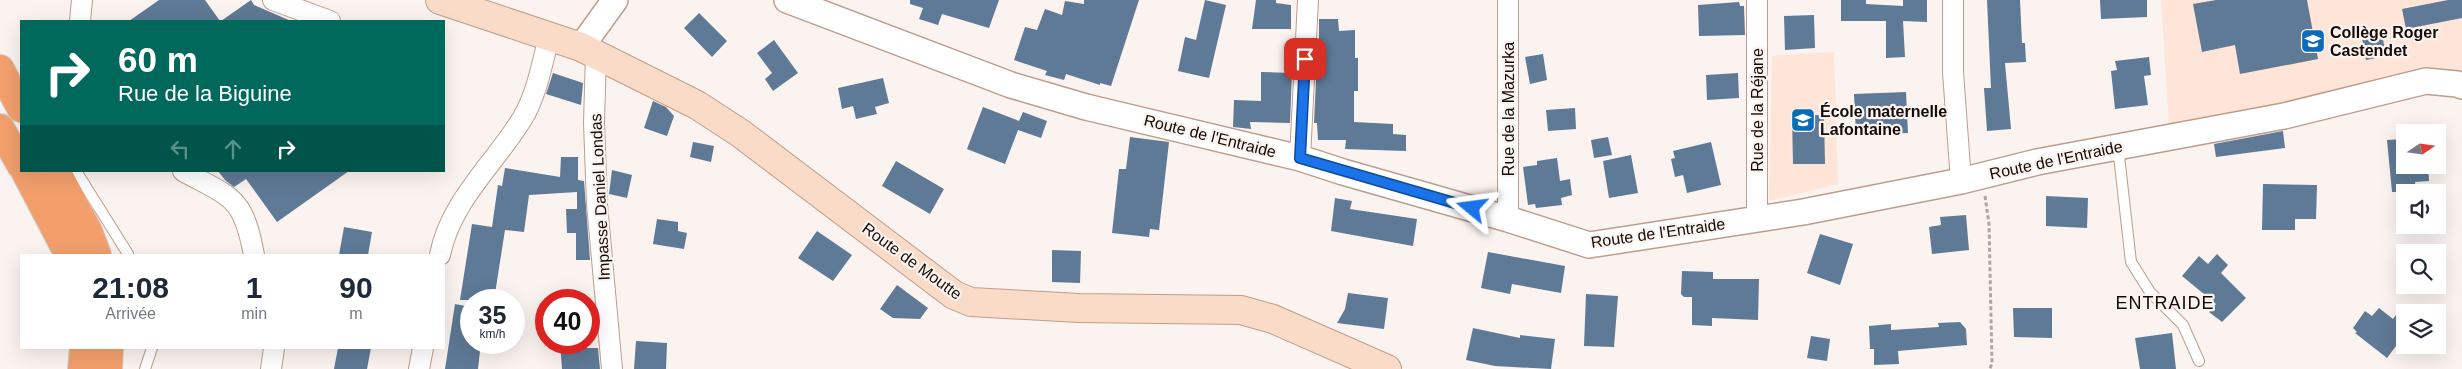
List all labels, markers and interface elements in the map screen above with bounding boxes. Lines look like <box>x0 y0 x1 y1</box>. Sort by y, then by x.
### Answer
place label: Collège Roger Castendet <box>2330 24 2438 59</box>
school or university icon: Collège Roger Castendet <box>2300 28 2326 54</box>
pin <box>1284 38 1326 80</box>
icon: right <box>35 40 100 105</box>
text: 60 m <box>118 40 198 79</box>
street label: Rue de la Mazurka <box>1500 42 1517 176</box>
icon: arrive <box>1291 45 1319 73</box>
street label: Rue de la Réjane <box>1749 48 1766 172</box>
text: Rue de la Biguine <box>118 81 292 106</box>
place label: École maternelle Lafontaine <box>1820 102 1947 138</box>
school or university icon: École maternelle Lafontaine <box>1790 107 1816 133</box>
street label: Route de l'Entraide <box>1142 111 1278 161</box>
street label: Impasse Daniel Londas <box>587 113 613 281</box>
north arrow <box>2396 124 2446 174</box>
map controls <box>2396 124 2446 354</box>
icon: left <box>166 135 194 163</box>
icon: ahead <box>219 135 247 163</box>
icon: right <box>272 135 300 163</box>
street label: Route de l'Entraide <box>1988 138 2124 182</box>
position arrow <box>1445 181 1497 233</box>
button: sound <box>2396 184 2446 234</box>
street label: Route de l'Entraide <box>1590 215 1726 251</box>
street label: Route de Moutte <box>859 219 965 303</box>
button: search <box>2396 244 2446 294</box>
text: 21:08 <box>92 271 169 304</box>
text: 1 <box>246 271 263 304</box>
text: 90 <box>339 271 373 304</box>
speed limit sign: 40 <box>535 289 600 354</box>
district label: ENTRAIDE <box>2115 293 2215 313</box>
text: 35 <box>479 301 506 329</box>
button: layers <box>2396 304 2446 354</box>
text: Arrivée <box>105 305 156 322</box>
text: min <box>241 305 267 322</box>
text: m <box>349 305 363 322</box>
text: km/h <box>479 327 506 341</box>

